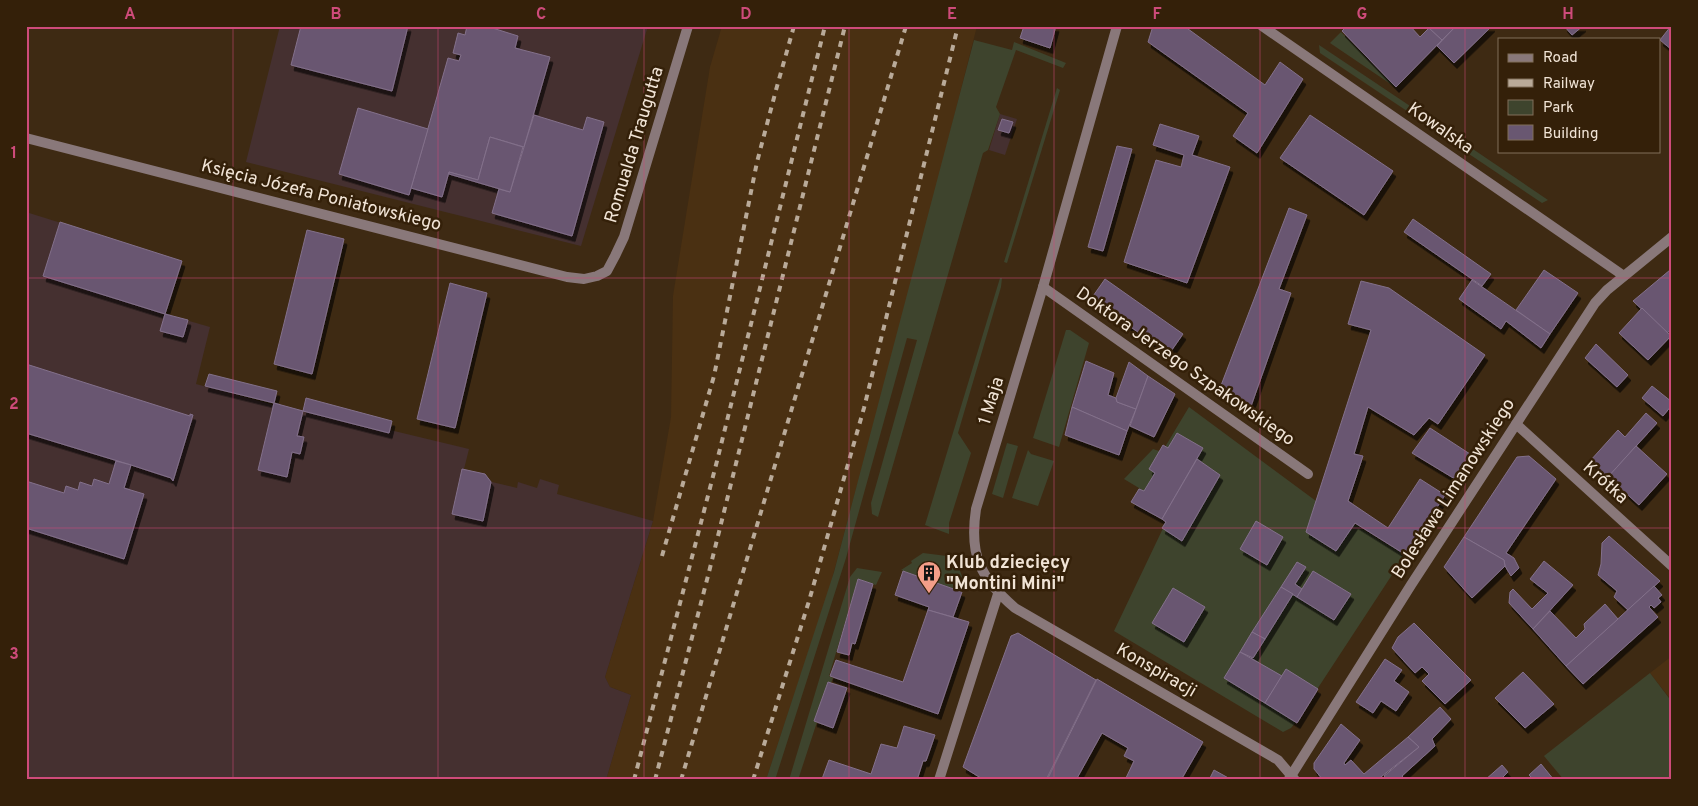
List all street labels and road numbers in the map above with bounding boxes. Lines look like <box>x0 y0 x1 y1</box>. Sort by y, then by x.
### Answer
street label: Romualda Traugutta <box>600 64 670 226</box>
street label: Kowalska <box>1403 98 1477 160</box>
street label: Księcia Józefa Poniatowskiego <box>198 155 444 237</box>
street label: Doktora Jerzego Szpakowskiego <box>1071 282 1299 452</box>
street label: 1 Maja <box>974 374 1010 428</box>
street label: Bolesława Limanowskiego <box>1387 394 1521 584</box>
street label: Krótka <box>1577 457 1633 509</box>
street label: Konspiracji <box>1112 639 1200 703</box>

